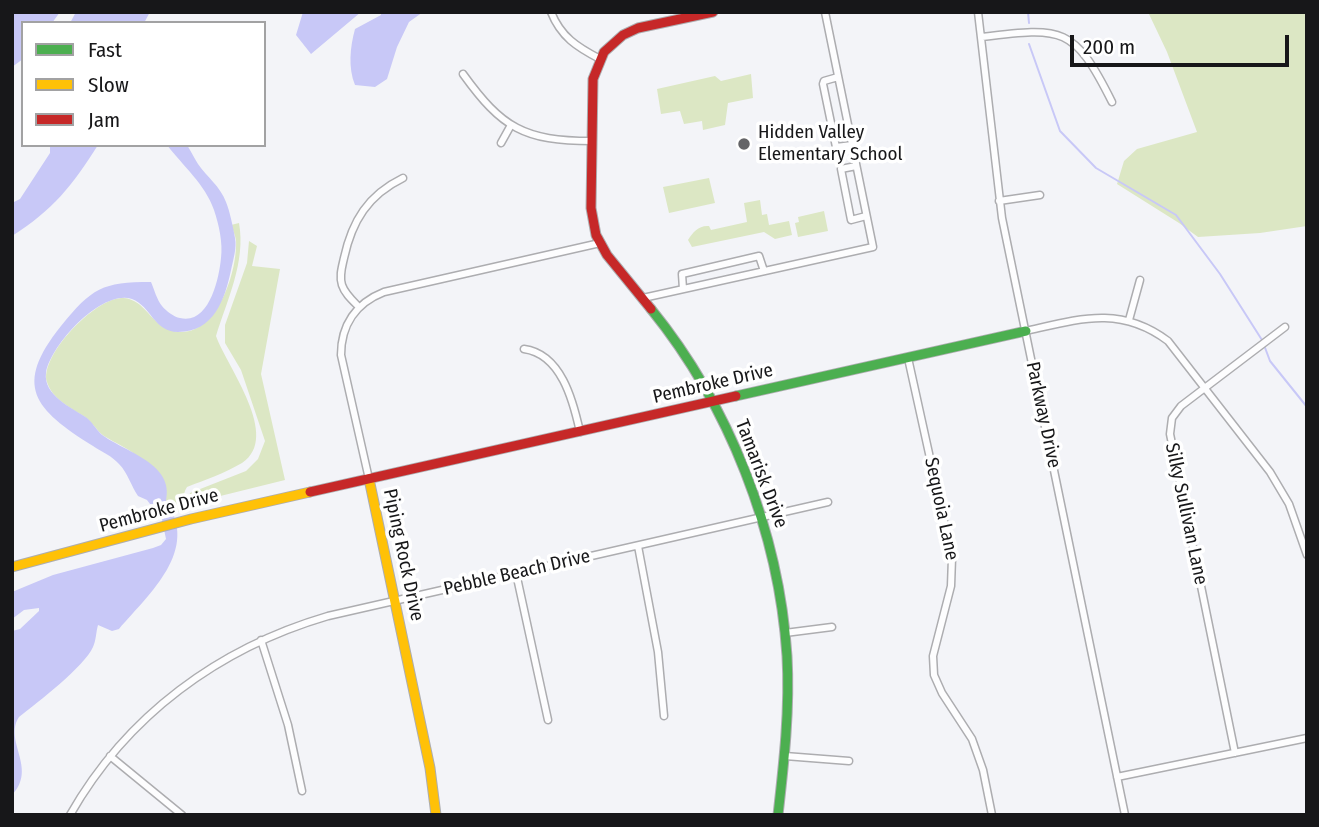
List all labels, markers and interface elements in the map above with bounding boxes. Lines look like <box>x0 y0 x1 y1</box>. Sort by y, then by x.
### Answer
legend <box>21 21 266 147</box>
scale bar <box>1074 21 1293 65</box>
text: 200 m <box>1083 34 1135 60</box>
text: Fast <box>88 37 122 63</box>
text: Slow <box>88 72 129 98</box>
text: Jam <box>88 107 120 133</box>
place label: Hidden Valley Elementary School <box>758 122 903 166</box>
marker: Hidden Valley Elementary School <box>736 136 752 152</box>
street label: Pembroke Drive <box>651 359 775 409</box>
street label: Parkway Drive <box>1021 360 1065 470</box>
street label: Tamarisk Drive <box>730 417 792 531</box>
street label: Silky Sullivan Lane <box>1160 441 1212 587</box>
street label: Sequoia Lane <box>919 456 963 562</box>
street label: Pembroke Drive <box>97 484 221 538</box>
street label: Piping Rock Drive <box>378 487 428 623</box>
street label: Pebble Beach Drive <box>442 545 592 601</box>

